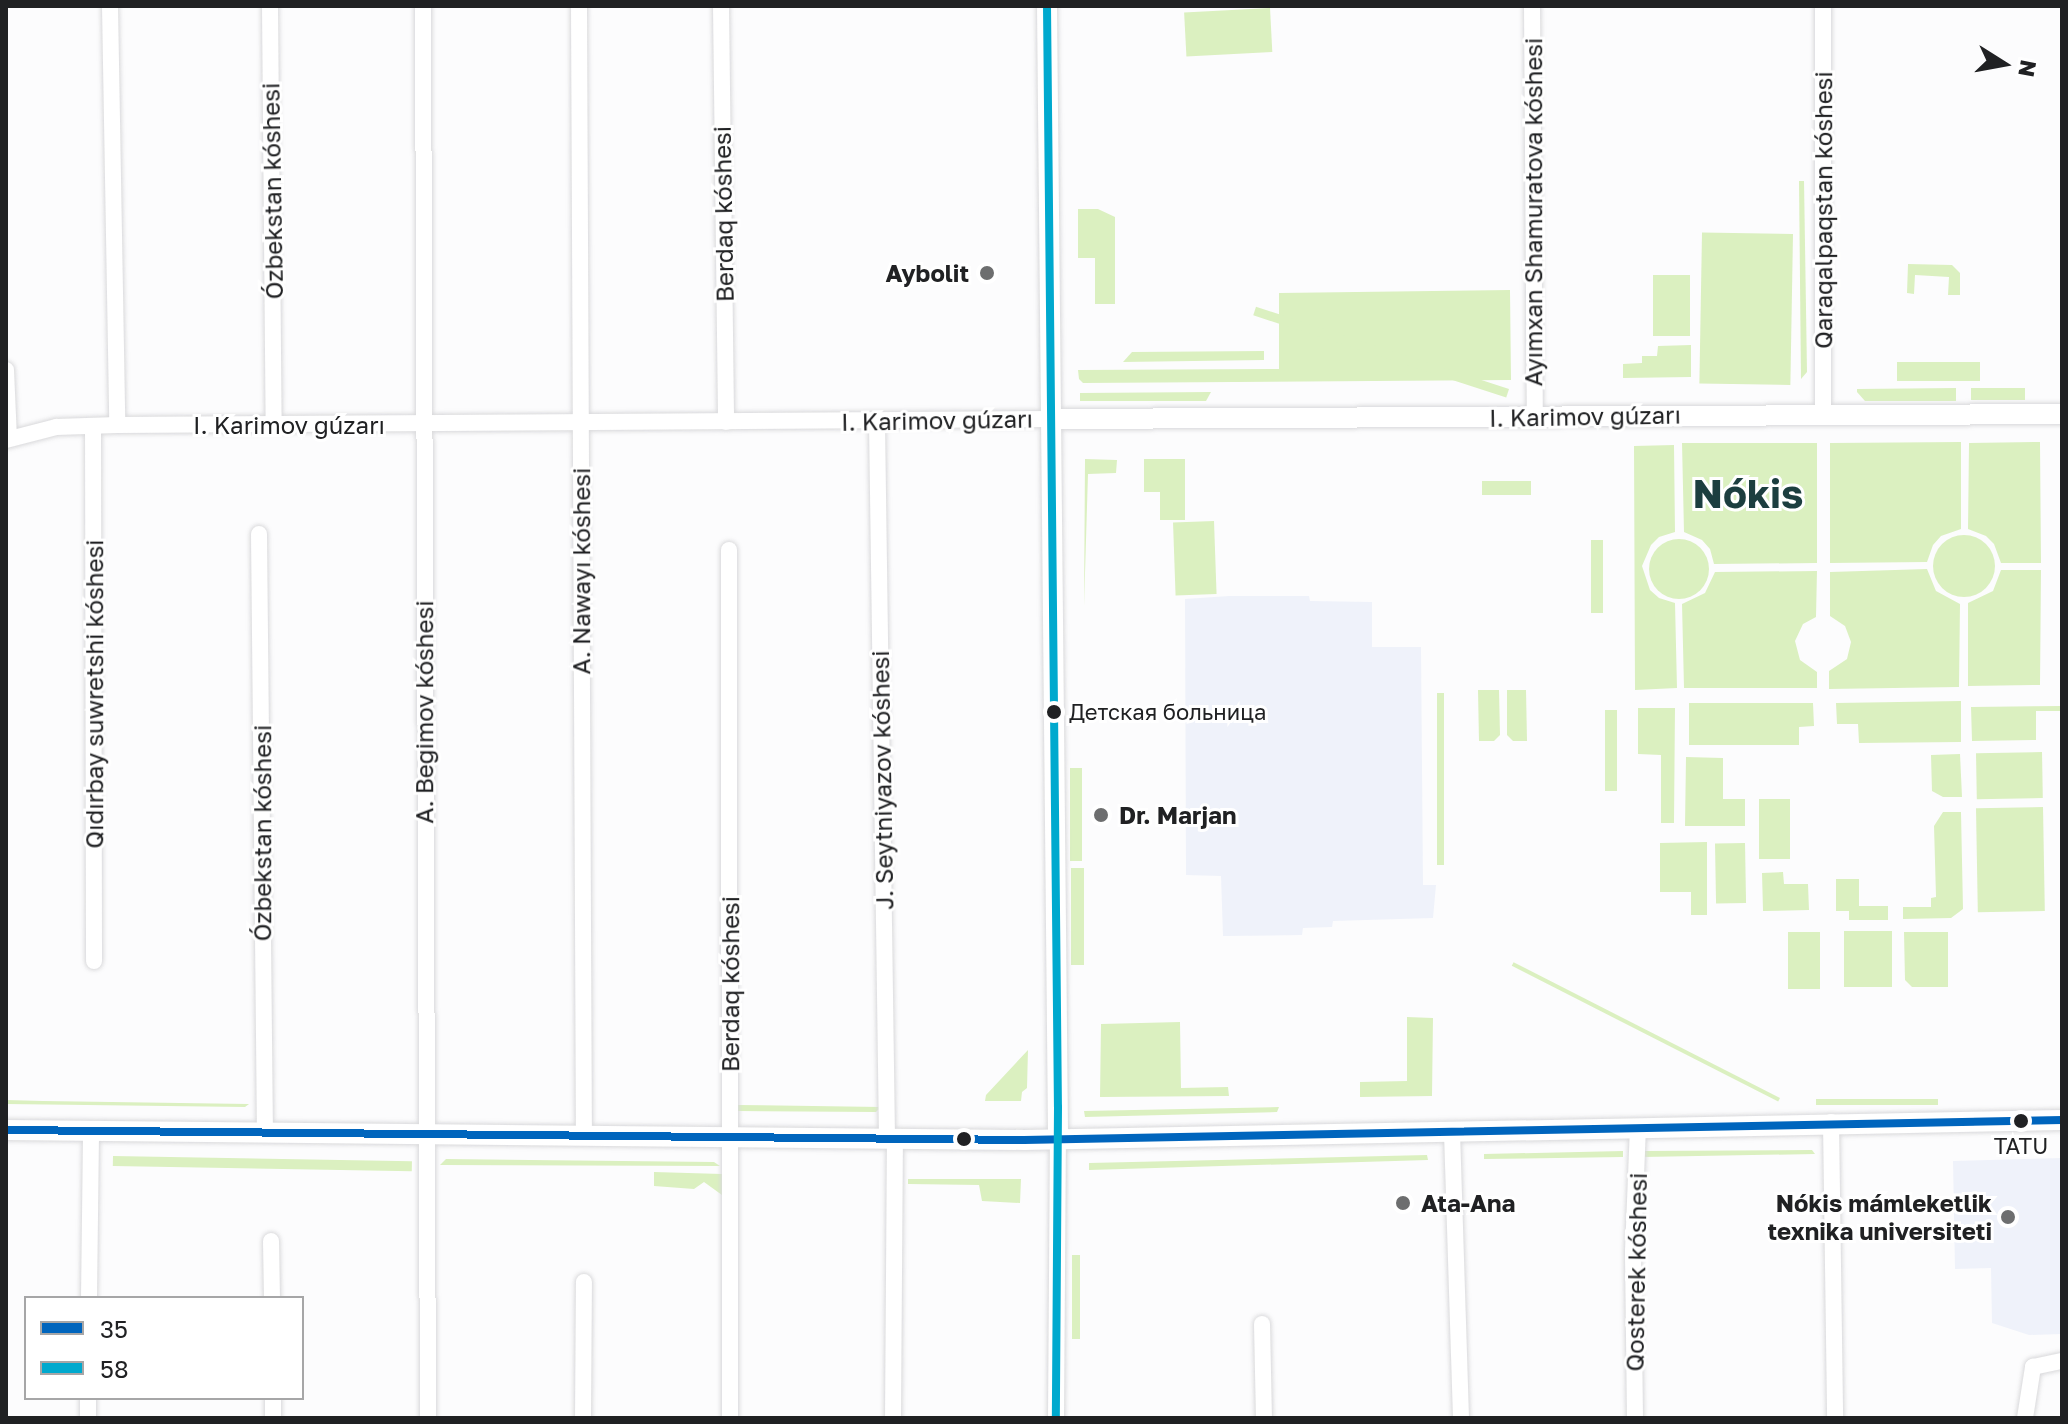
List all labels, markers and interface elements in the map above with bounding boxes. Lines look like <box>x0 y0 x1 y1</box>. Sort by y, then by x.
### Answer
north arrow <box>1964 24 2044 104</box>
street label: Ayımxan Shamuratova kóshesi <box>1519 38 1547 386</box>
text: N <box>2013 58 2043 79</box>
street label: Qaraqalpaqstan kóshesi <box>1809 71 1837 349</box>
street label: Ózbekstan kóshesi <box>256 82 288 300</box>
street label: Berdaq kóshesi <box>707 126 739 302</box>
place label: Aybolit <box>886 259 969 287</box>
marker: Aybolit <box>976 262 998 284</box>
street label: I. Karimov gúzarı <box>1489 400 1681 432</box>
street label: I. Karimov gúzarı <box>841 404 1033 436</box>
street label: I. Karimov gúzarı <box>193 411 385 439</box>
street label: A. Nawayı kóshesi <box>567 467 595 675</box>
district label: Nókis <box>1693 469 1803 517</box>
street label: Qıdırbay suwretshi kóshesi <box>80 539 108 849</box>
street label: A. Begimov kóshesi <box>410 600 438 824</box>
street label: J. Seytniyazov kóshesi <box>865 650 899 910</box>
place label: Детская больница <box>1069 699 1266 725</box>
marker: Детская больница <box>1046 704 1062 720</box>
street label: Ózbekstan kóshesi <box>248 725 276 941</box>
place label: Dr. Marjan <box>1119 801 1236 829</box>
marker: Dr. Marjan <box>1090 804 1112 826</box>
street label: Berdaq kóshesi <box>716 896 744 1072</box>
marker: TATU <box>2013 1113 2029 1129</box>
unlabelled marker <box>956 1131 972 1147</box>
place label: TATU <box>1994 1133 2048 1159</box>
street label: Qosterek kóshesi <box>1620 1172 1652 1372</box>
place label: Ata-Ana <box>1421 1189 1515 1217</box>
place label: Nókis mámleketlik texnika universiteti <box>1767 1189 1992 1245</box>
marker: Ata-Ana <box>1392 1192 1414 1214</box>
marker: Nókis mámleketlik texnika universiteti <box>1999 1208 2017 1226</box>
legend <box>24 1296 304 1400</box>
text: 35 <box>100 1314 128 1343</box>
text: 58 <box>100 1354 129 1383</box>

